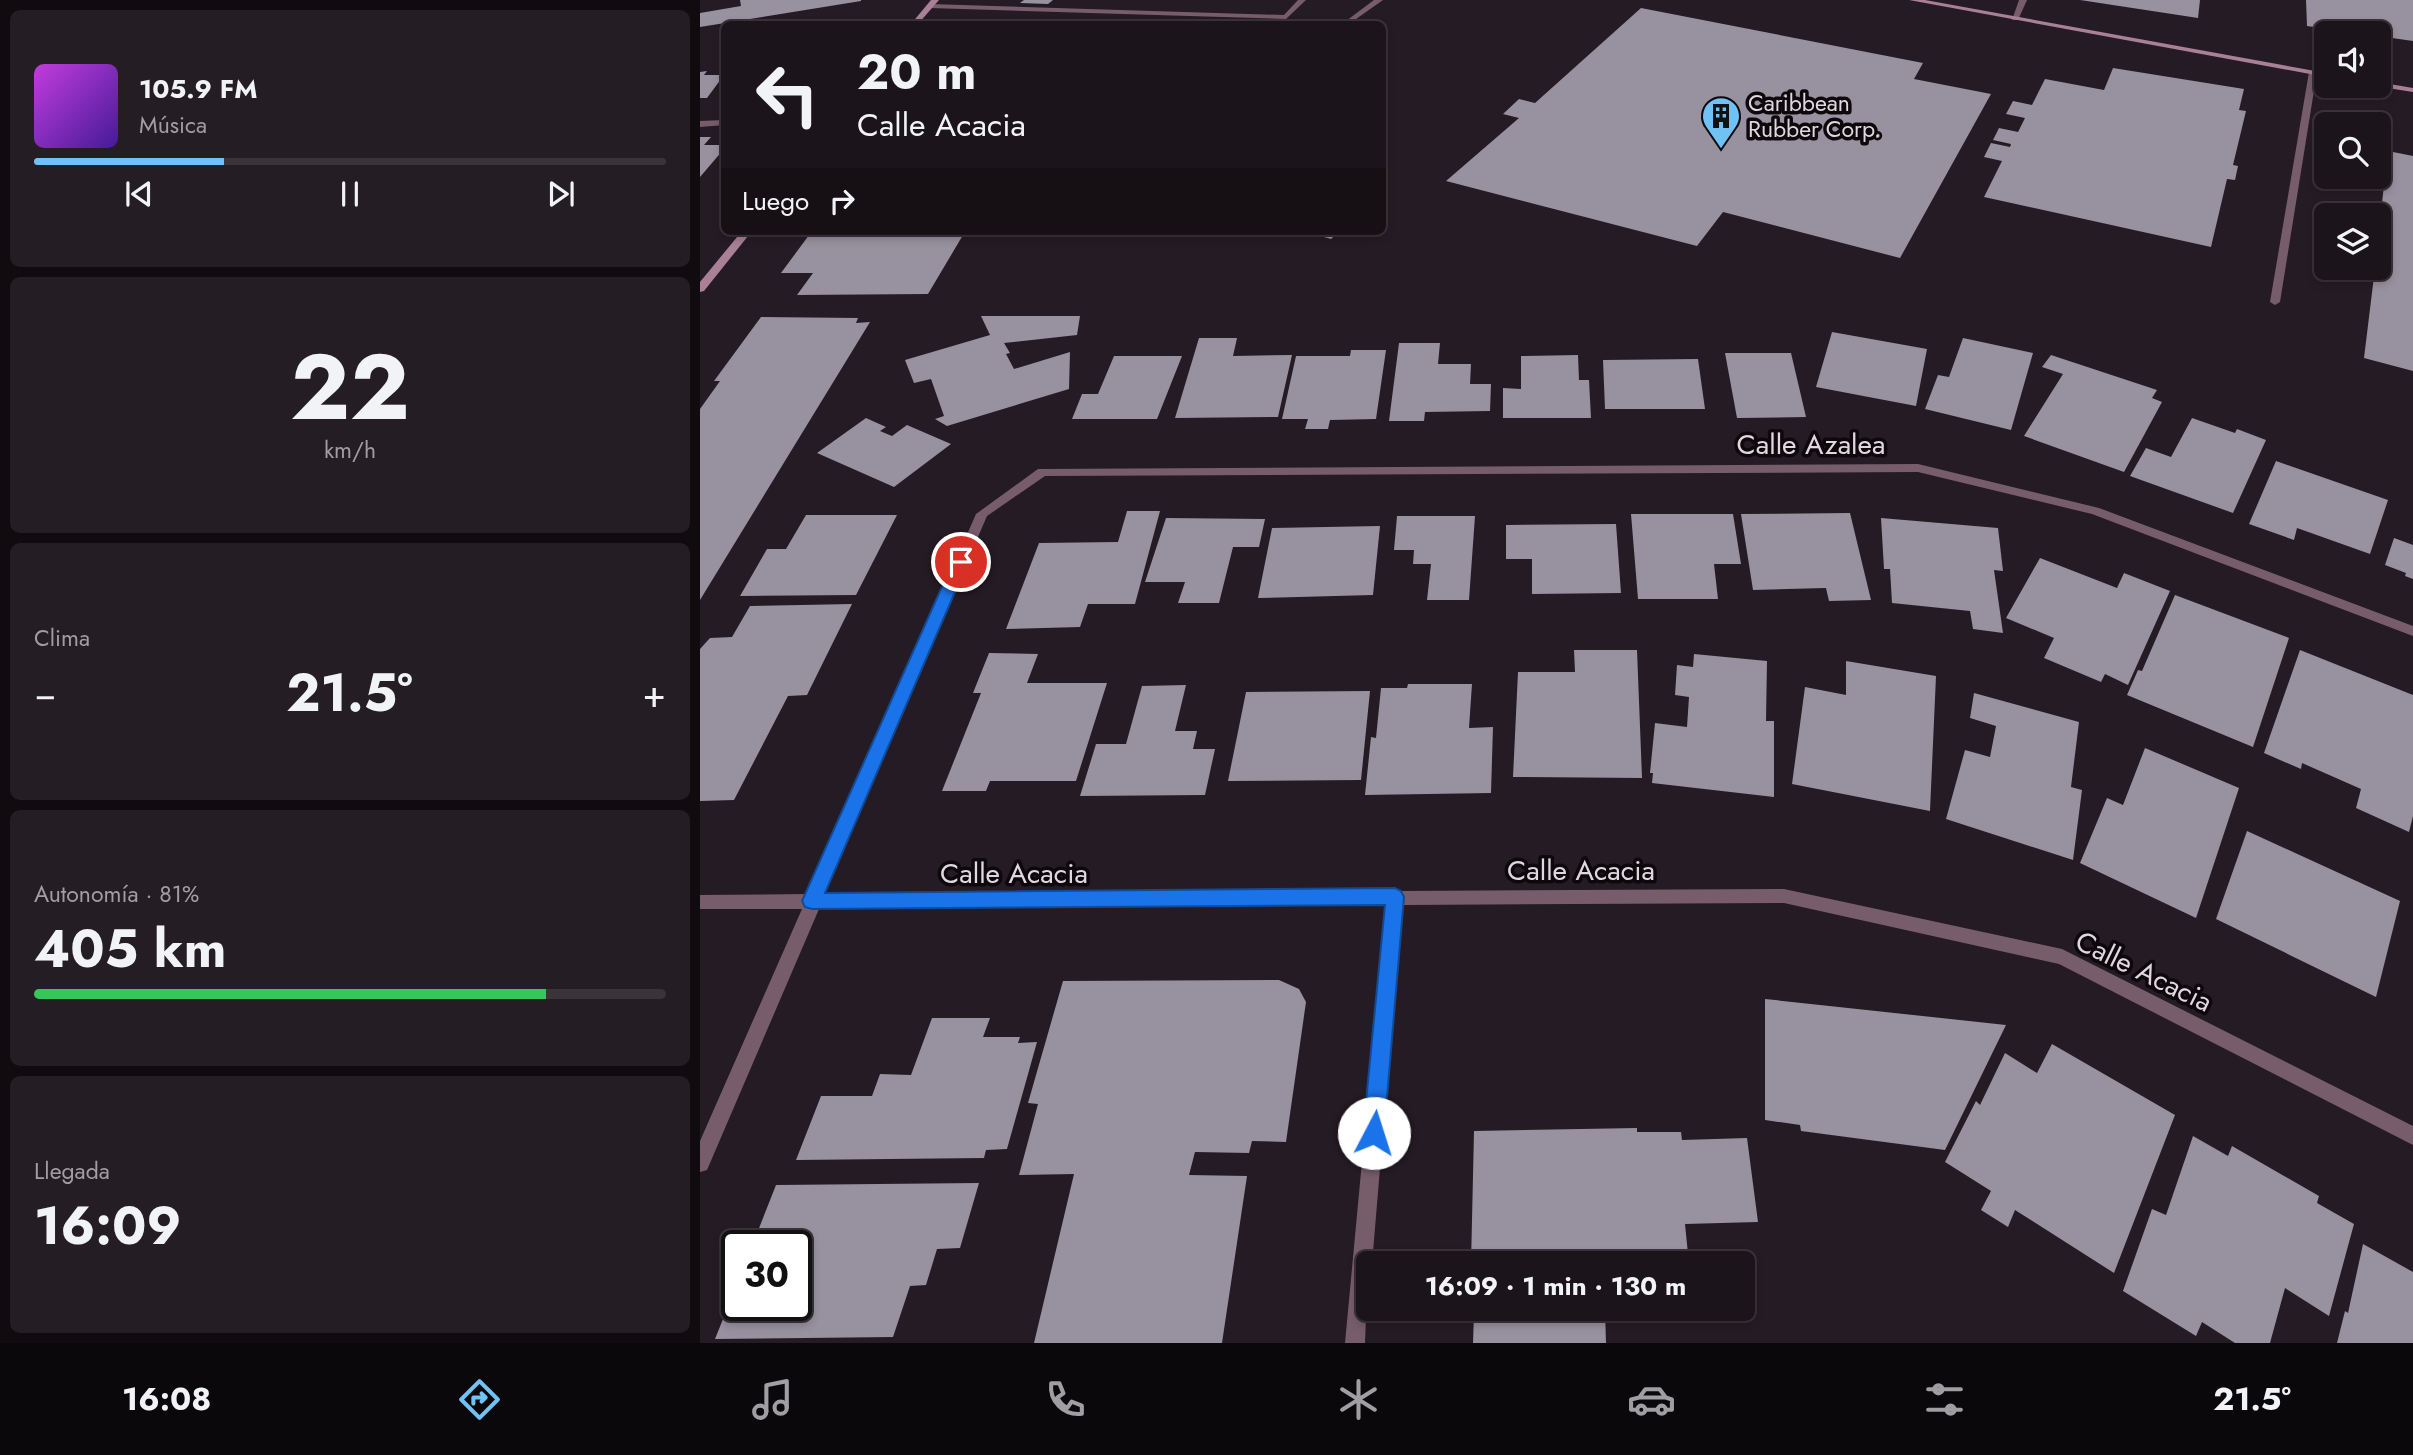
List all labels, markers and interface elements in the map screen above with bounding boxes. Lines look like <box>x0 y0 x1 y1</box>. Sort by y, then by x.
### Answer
map controls <box>2314 21 2391 280</box>
button: sound <box>2314 21 2391 98</box>
text: 20 m <box>857 37 976 107</box>
icon: left <box>742 49 833 140</box>
text: 105.9 FM <box>139 70 257 108</box>
place label: Caribbean Rubber Corp. <box>1748 86 1881 146</box>
building icon: Caribbean Rubber Corp. <box>1700 95 1742 150</box>
text: Calle Acacia <box>857 102 1026 148</box>
text: Música <box>139 108 207 142</box>
button: search <box>2314 112 2391 189</box>
icon: previous <box>120 175 158 213</box>
icon: pause <box>331 175 369 213</box>
icon: next <box>542 175 580 213</box>
text: Luego <box>742 182 809 220</box>
icon: right <box>823 182 861 220</box>
button: layers <box>2314 203 2391 280</box>
text: 22 <box>290 322 410 453</box>
street label: Calle Azalea <box>1737 424 1885 465</box>
text: km/h <box>324 433 376 467</box>
pin <box>931 532 991 592</box>
icon: arrive <box>942 543 980 581</box>
text: Clima <box>34 621 90 655</box>
text: 21.5° <box>286 655 413 731</box>
text: − <box>34 666 56 721</box>
text: + <box>643 666 666 721</box>
street label: Calle Acacia <box>1507 850 1655 891</box>
street label: Calle Acacia <box>940 853 1088 894</box>
text: Autonomía · 81% <box>34 877 199 911</box>
text: 405 km <box>34 911 227 987</box>
street label: Calle Acacia <box>2068 921 2219 1022</box>
position arrow <box>1337 1096 1411 1170</box>
text: Llegada <box>34 1154 110 1188</box>
text: 16:09 <box>34 1188 181 1264</box>
speed limit sign: 30 <box>721 1230 812 1321</box>
text: 16:09 · 1 min · 130 m <box>1425 1267 1686 1305</box>
icon: directions <box>455 1375 504 1424</box>
icon: music <box>748 1375 797 1424</box>
icon: phone <box>1041 1375 1090 1424</box>
icon: climate <box>1334 1375 1383 1424</box>
icon: car <box>1627 1375 1676 1424</box>
icon: filters <box>1920 1375 1969 1424</box>
text: 16:08 <box>122 1376 211 1422</box>
text: 21.5° <box>2213 1376 2291 1422</box>

